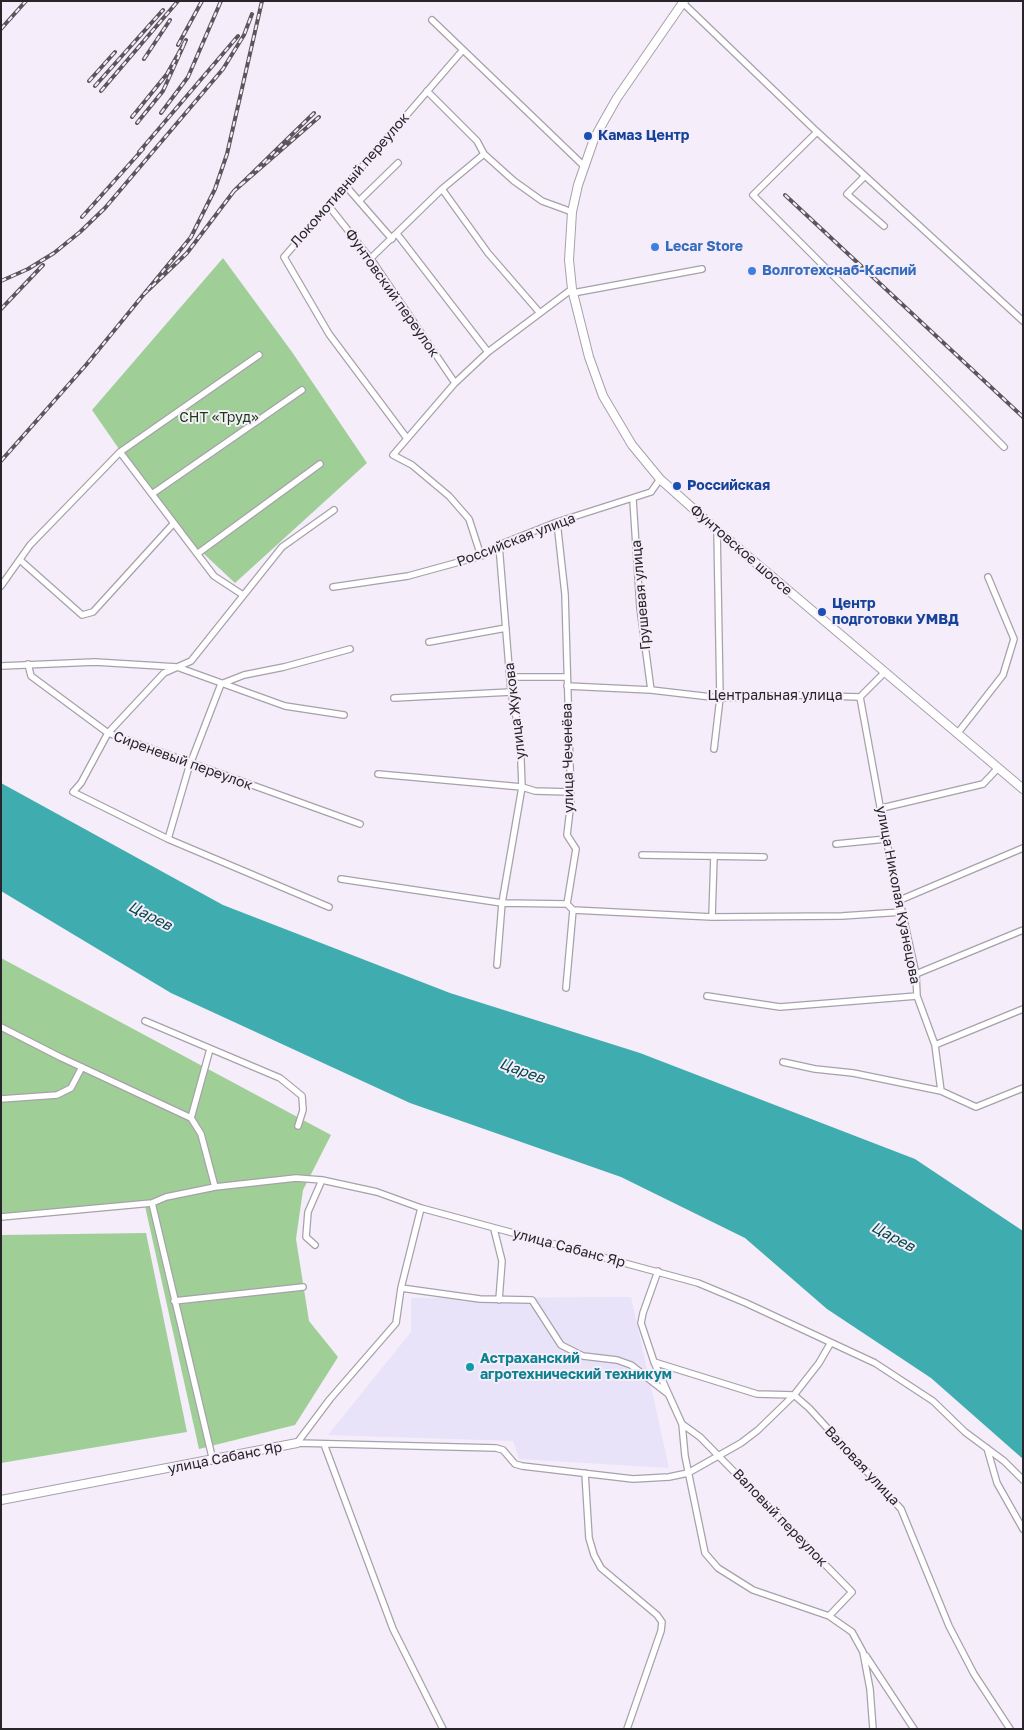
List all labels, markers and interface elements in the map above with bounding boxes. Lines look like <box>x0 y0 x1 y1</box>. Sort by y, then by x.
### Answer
street label: Локомотивный переулок <box>287 110 413 250</box>
place label: Камаз Центр <box>598 128 689 144</box>
marker: Камаз Центр <box>582 130 594 142</box>
street label: Фунтовский переулок <box>341 226 443 360</box>
place label: Lecar Store <box>665 239 743 255</box>
marker: Lecar Store <box>649 241 661 253</box>
place label: Волготехснаб-Каспий <box>762 263 916 279</box>
marker: Волготехснаб-Каспий <box>746 265 758 277</box>
park label: СНТ «Труд» <box>179 410 259 426</box>
place label: Российская <box>687 478 770 494</box>
marker: Российская <box>671 480 683 492</box>
street label: Фунтовское шоссе <box>686 501 796 599</box>
street label: Российская улица <box>454 510 578 570</box>
street label: Грушевая улица <box>628 539 654 651</box>
place label: Центр подготовки УМВД <box>832 596 959 628</box>
marker: Центр подготовки УМВД <box>816 606 828 618</box>
street label: улица Жукова <box>501 662 529 760</box>
street label: Центральная улица <box>707 688 843 704</box>
street label: улица Чеченёва <box>559 703 577 813</box>
street label: Сиреневый переулок <box>111 728 255 794</box>
street label: улица Николая Кузнецова <box>872 805 924 985</box>
water label: Царев <box>125 897 175 935</box>
water label: Царев <box>497 1055 547 1087</box>
water label: Царев <box>868 1218 918 1256</box>
street label: улица Сабанс Яр <box>511 1225 627 1271</box>
place label: Астраханский агротехнический техникум <box>480 1351 672 1384</box>
marker: Астраханский агротехнический техникум <box>464 1361 476 1373</box>
street label: Валовая улица <box>821 1423 903 1509</box>
street label: улица Сабанс Яр <box>166 1439 284 1477</box>
street label: Валовый переулок <box>729 1466 831 1570</box>

